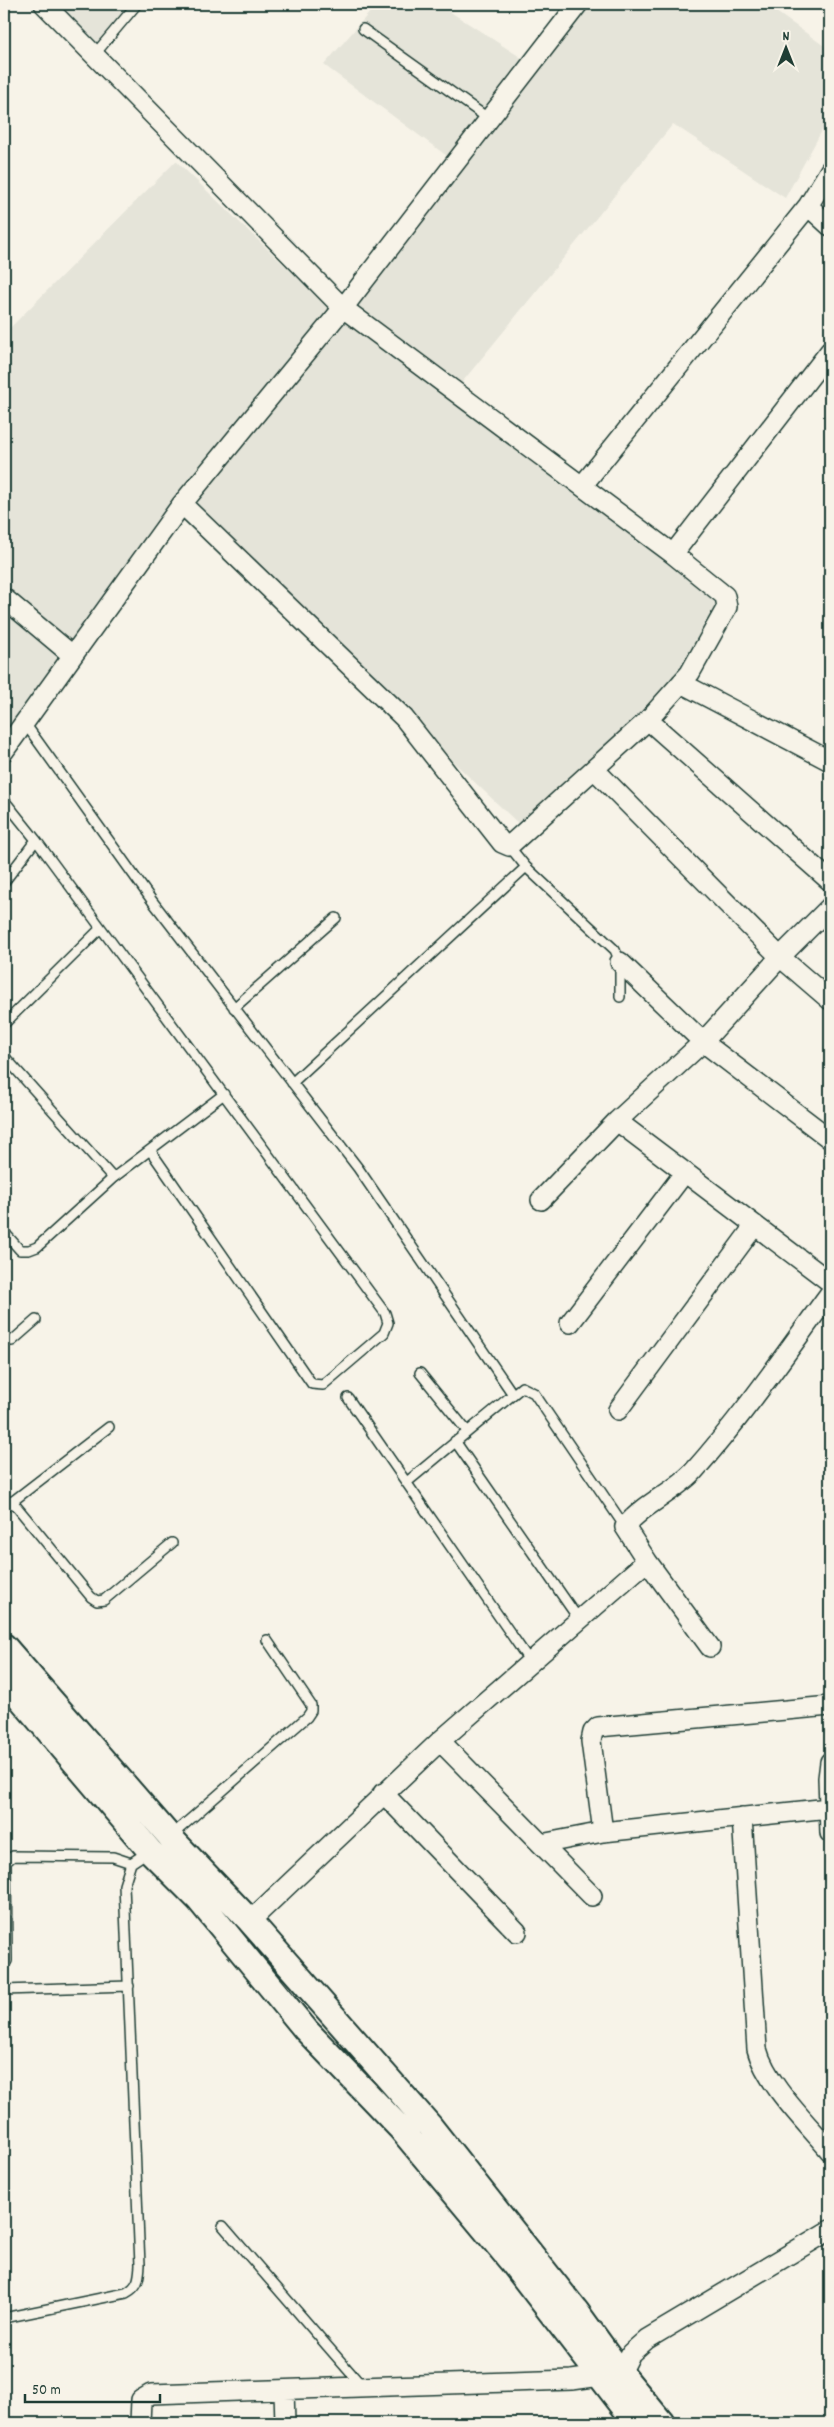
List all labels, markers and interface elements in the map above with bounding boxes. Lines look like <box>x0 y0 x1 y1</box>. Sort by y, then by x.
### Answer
north arrow <box>762 22 812 72</box>
text: N <box>783 27 790 47</box>
scale bar <box>25 2372 160 2404</box>
text: 50 m <box>32 2380 61 2402</box>

